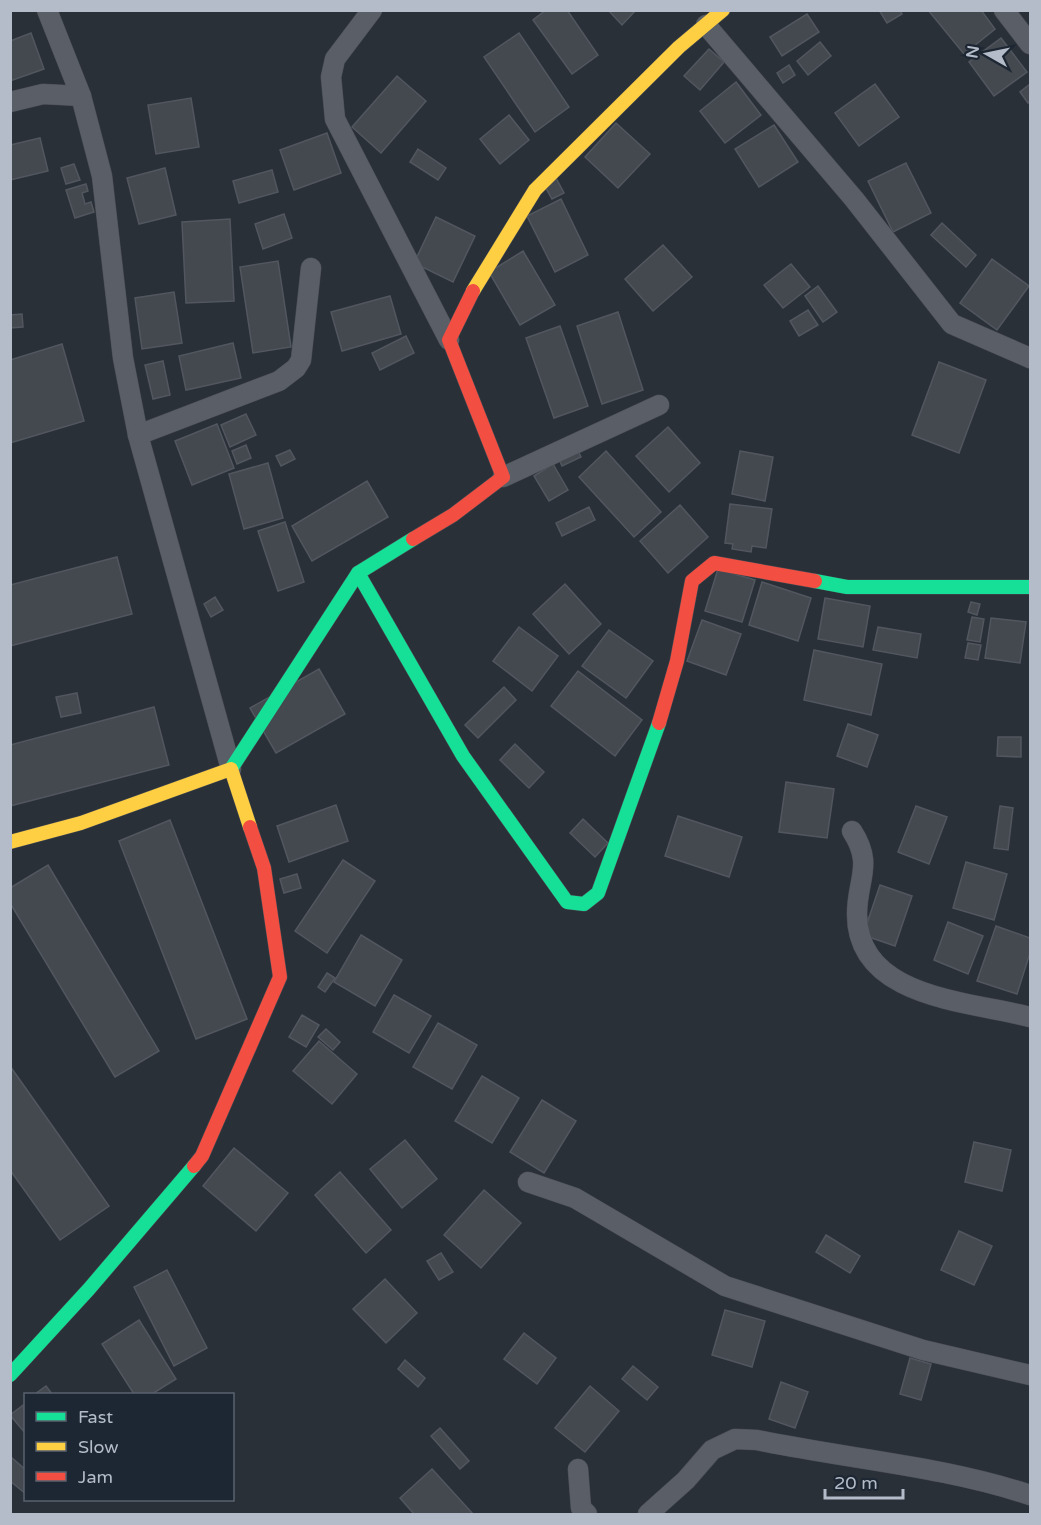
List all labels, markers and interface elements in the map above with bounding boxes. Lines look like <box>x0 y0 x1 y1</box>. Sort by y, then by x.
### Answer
north arrow <box>957 24 1017 84</box>
text: N <box>962 44 984 60</box>
legend <box>24 1393 234 1501</box>
text: Fast <box>78 1406 113 1428</box>
text: Slow <box>78 1436 119 1458</box>
scale bar <box>825 1462 903 1500</box>
text: Jam <box>78 1466 113 1488</box>
text: 20 m <box>834 1472 878 1494</box>

